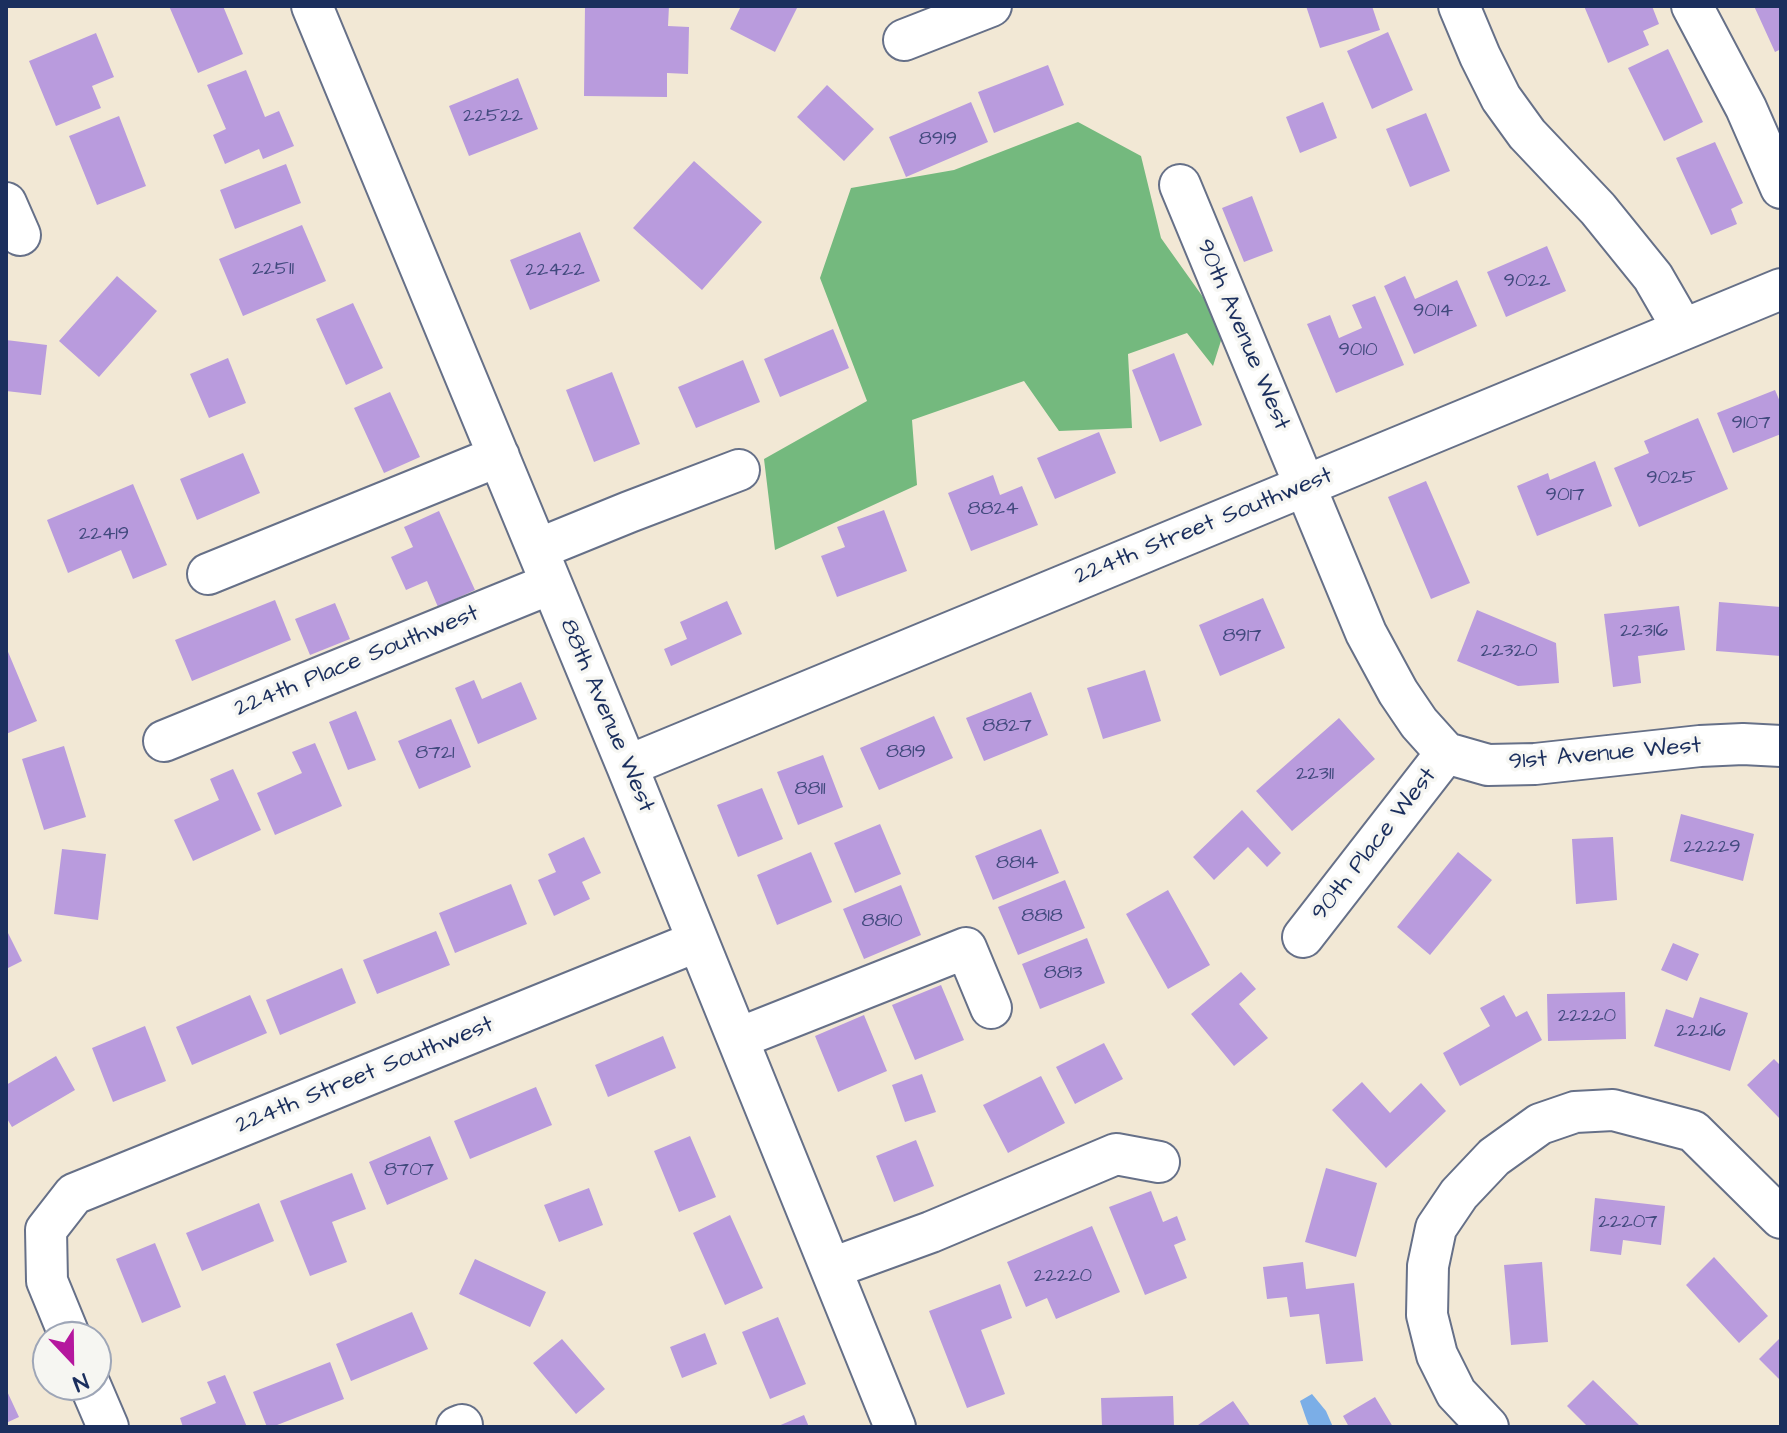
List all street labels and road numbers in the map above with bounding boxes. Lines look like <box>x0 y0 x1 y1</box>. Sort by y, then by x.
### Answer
street label: 90th Avenue West <box>1189 235 1295 435</box>
street label: 224th Street Southwest <box>1071 462 1337 592</box>
street label: 224th Place Southwest <box>231 600 483 724</box>
street label: 88th Avenue West <box>552 615 660 817</box>
street label: 91st Avenue West <box>1508 732 1702 778</box>
street label: 90th Place West <box>1306 763 1444 927</box>
street label: 224th Street Southwest <box>232 1011 498 1141</box>

